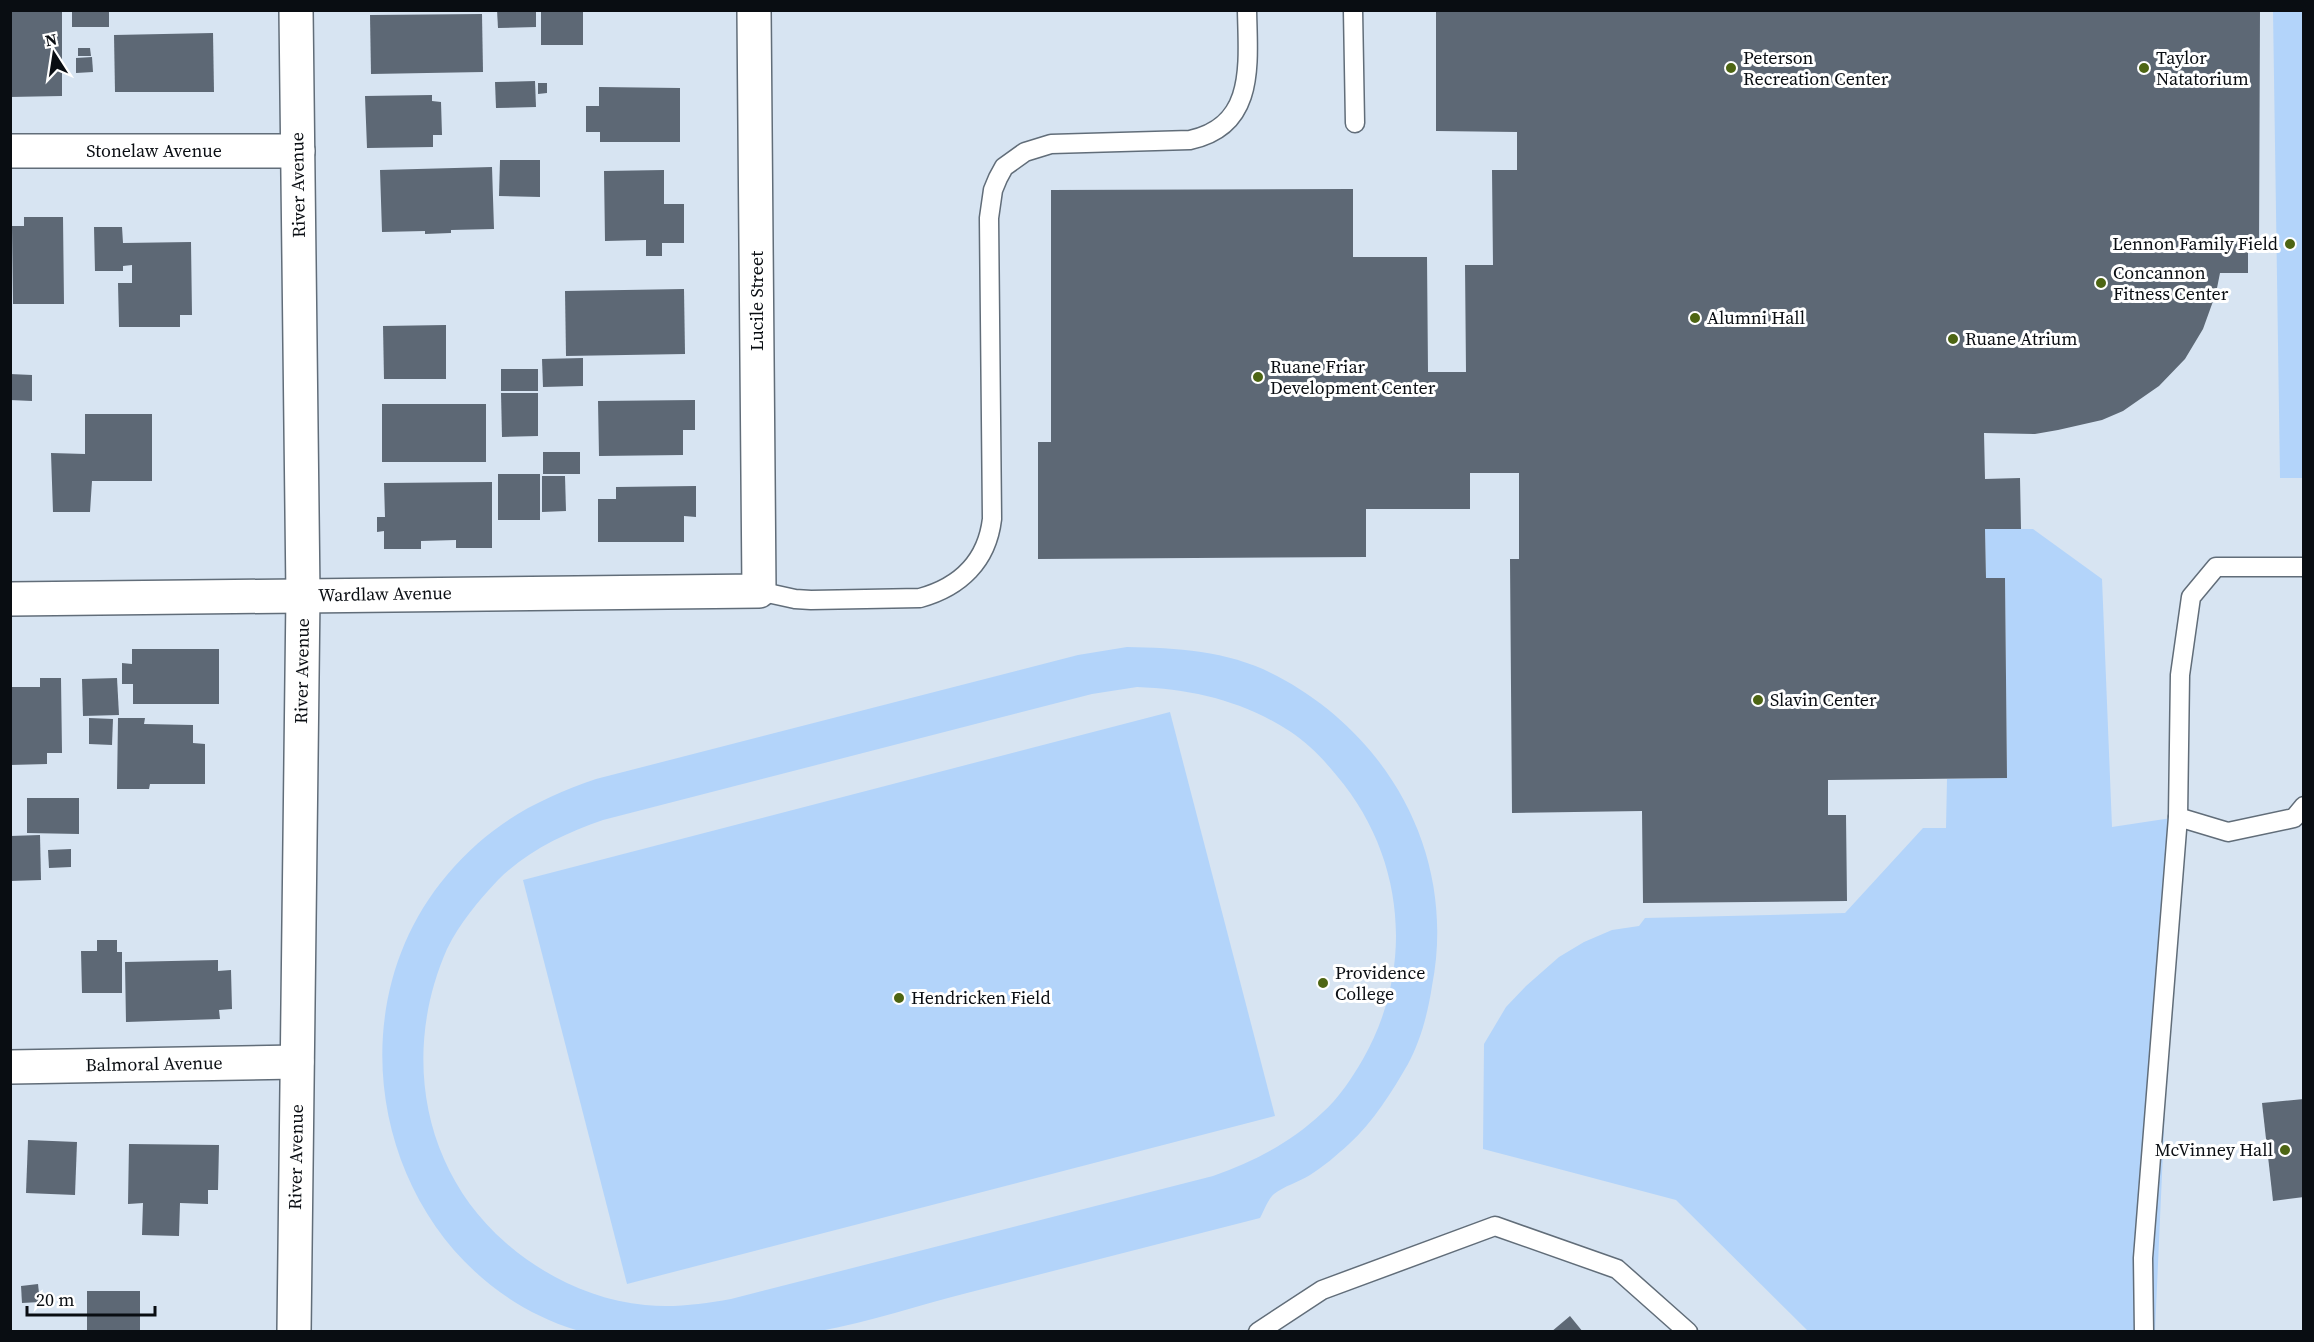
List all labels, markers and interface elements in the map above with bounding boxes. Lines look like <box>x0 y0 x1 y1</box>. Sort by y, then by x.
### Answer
north arrow <box>24 24 84 84</box>
text: N <box>43 27 59 51</box>
place label: Peterson Recreation Center <box>1743 45 1889 91</box>
place label: Taylor Natatorium <box>2156 45 2249 91</box>
marker: Peterson Recreation Center <box>1724 61 1738 75</box>
marker: Taylor Natatorium <box>2137 61 2151 75</box>
street label: River Avenue <box>284 132 311 238</box>
street label: Stonelaw Avenue <box>86 138 222 163</box>
place label: Lennon Family Field <box>2112 231 2278 256</box>
marker: Lennon Family Field <box>2283 237 2297 251</box>
street label: Lucile Street <box>744 251 769 351</box>
place label: Concannon Fitness Center <box>2113 260 2229 306</box>
marker: Concannon Fitness Center <box>2094 276 2108 290</box>
place label: Alumni Hall <box>1707 305 1805 330</box>
marker: Alumni Hall <box>1688 311 1702 325</box>
place label: Ruane Atrium <box>1965 326 2078 351</box>
marker: Ruane Atrium <box>1946 332 1960 346</box>
place label: Ruane Friar Development Center <box>1270 354 1436 400</box>
marker: Ruane Friar Development Center <box>1251 370 1265 384</box>
street label: Wardlaw Avenue <box>318 580 452 607</box>
street label: River Avenue <box>288 618 315 724</box>
place label: Slavin Center <box>1770 687 1877 712</box>
marker: Slavin Center <box>1751 693 1765 707</box>
place label: Providence College <box>1335 960 1425 1006</box>
marker: Providence College <box>1316 976 1330 990</box>
place label: Hendricken Field <box>911 985 1051 1010</box>
marker: Hendricken Field <box>892 991 906 1005</box>
street label: Balmoral Avenue <box>85 1050 223 1077</box>
street label: River Avenue <box>282 1104 309 1210</box>
place label: McVinney Hall <box>2155 1137 2273 1162</box>
marker: McVinney Hall <box>2278 1143 2292 1157</box>
scale bar <box>27 1279 154 1317</box>
text: 20 m <box>36 1287 74 1312</box>

